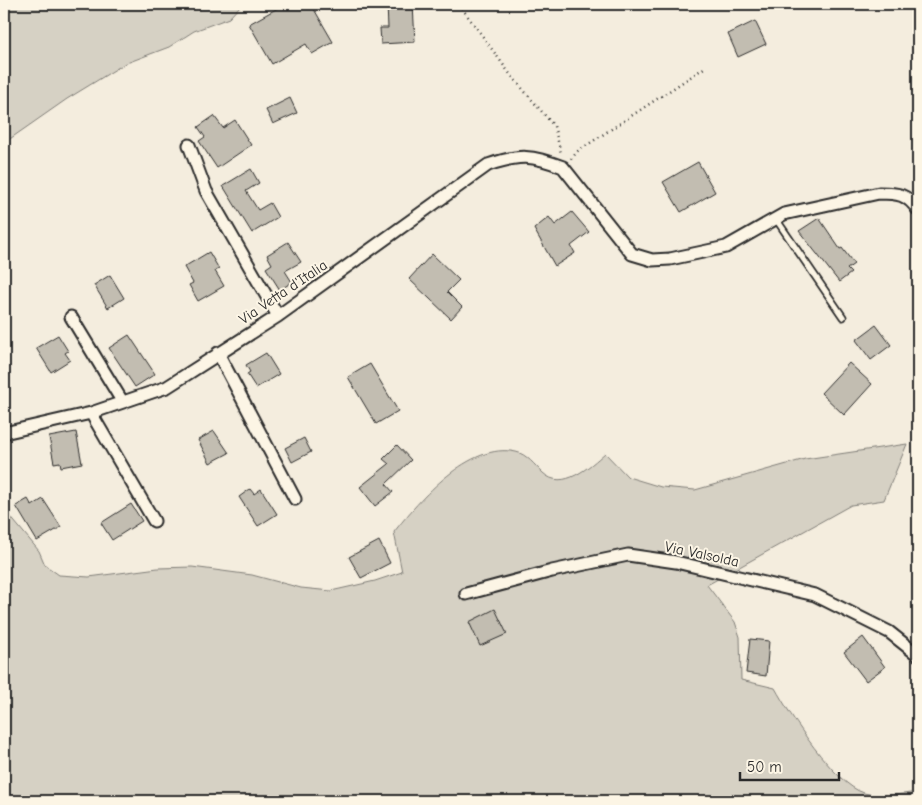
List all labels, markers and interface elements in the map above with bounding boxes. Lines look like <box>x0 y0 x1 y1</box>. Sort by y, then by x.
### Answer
street label: Via Vetta d'Italia <box>235 256 331 328</box>
street label: Via Valsolda <box>663 537 741 571</box>
scale bar <box>740 750 838 782</box>
text: 50 m <box>747 758 782 776</box>

